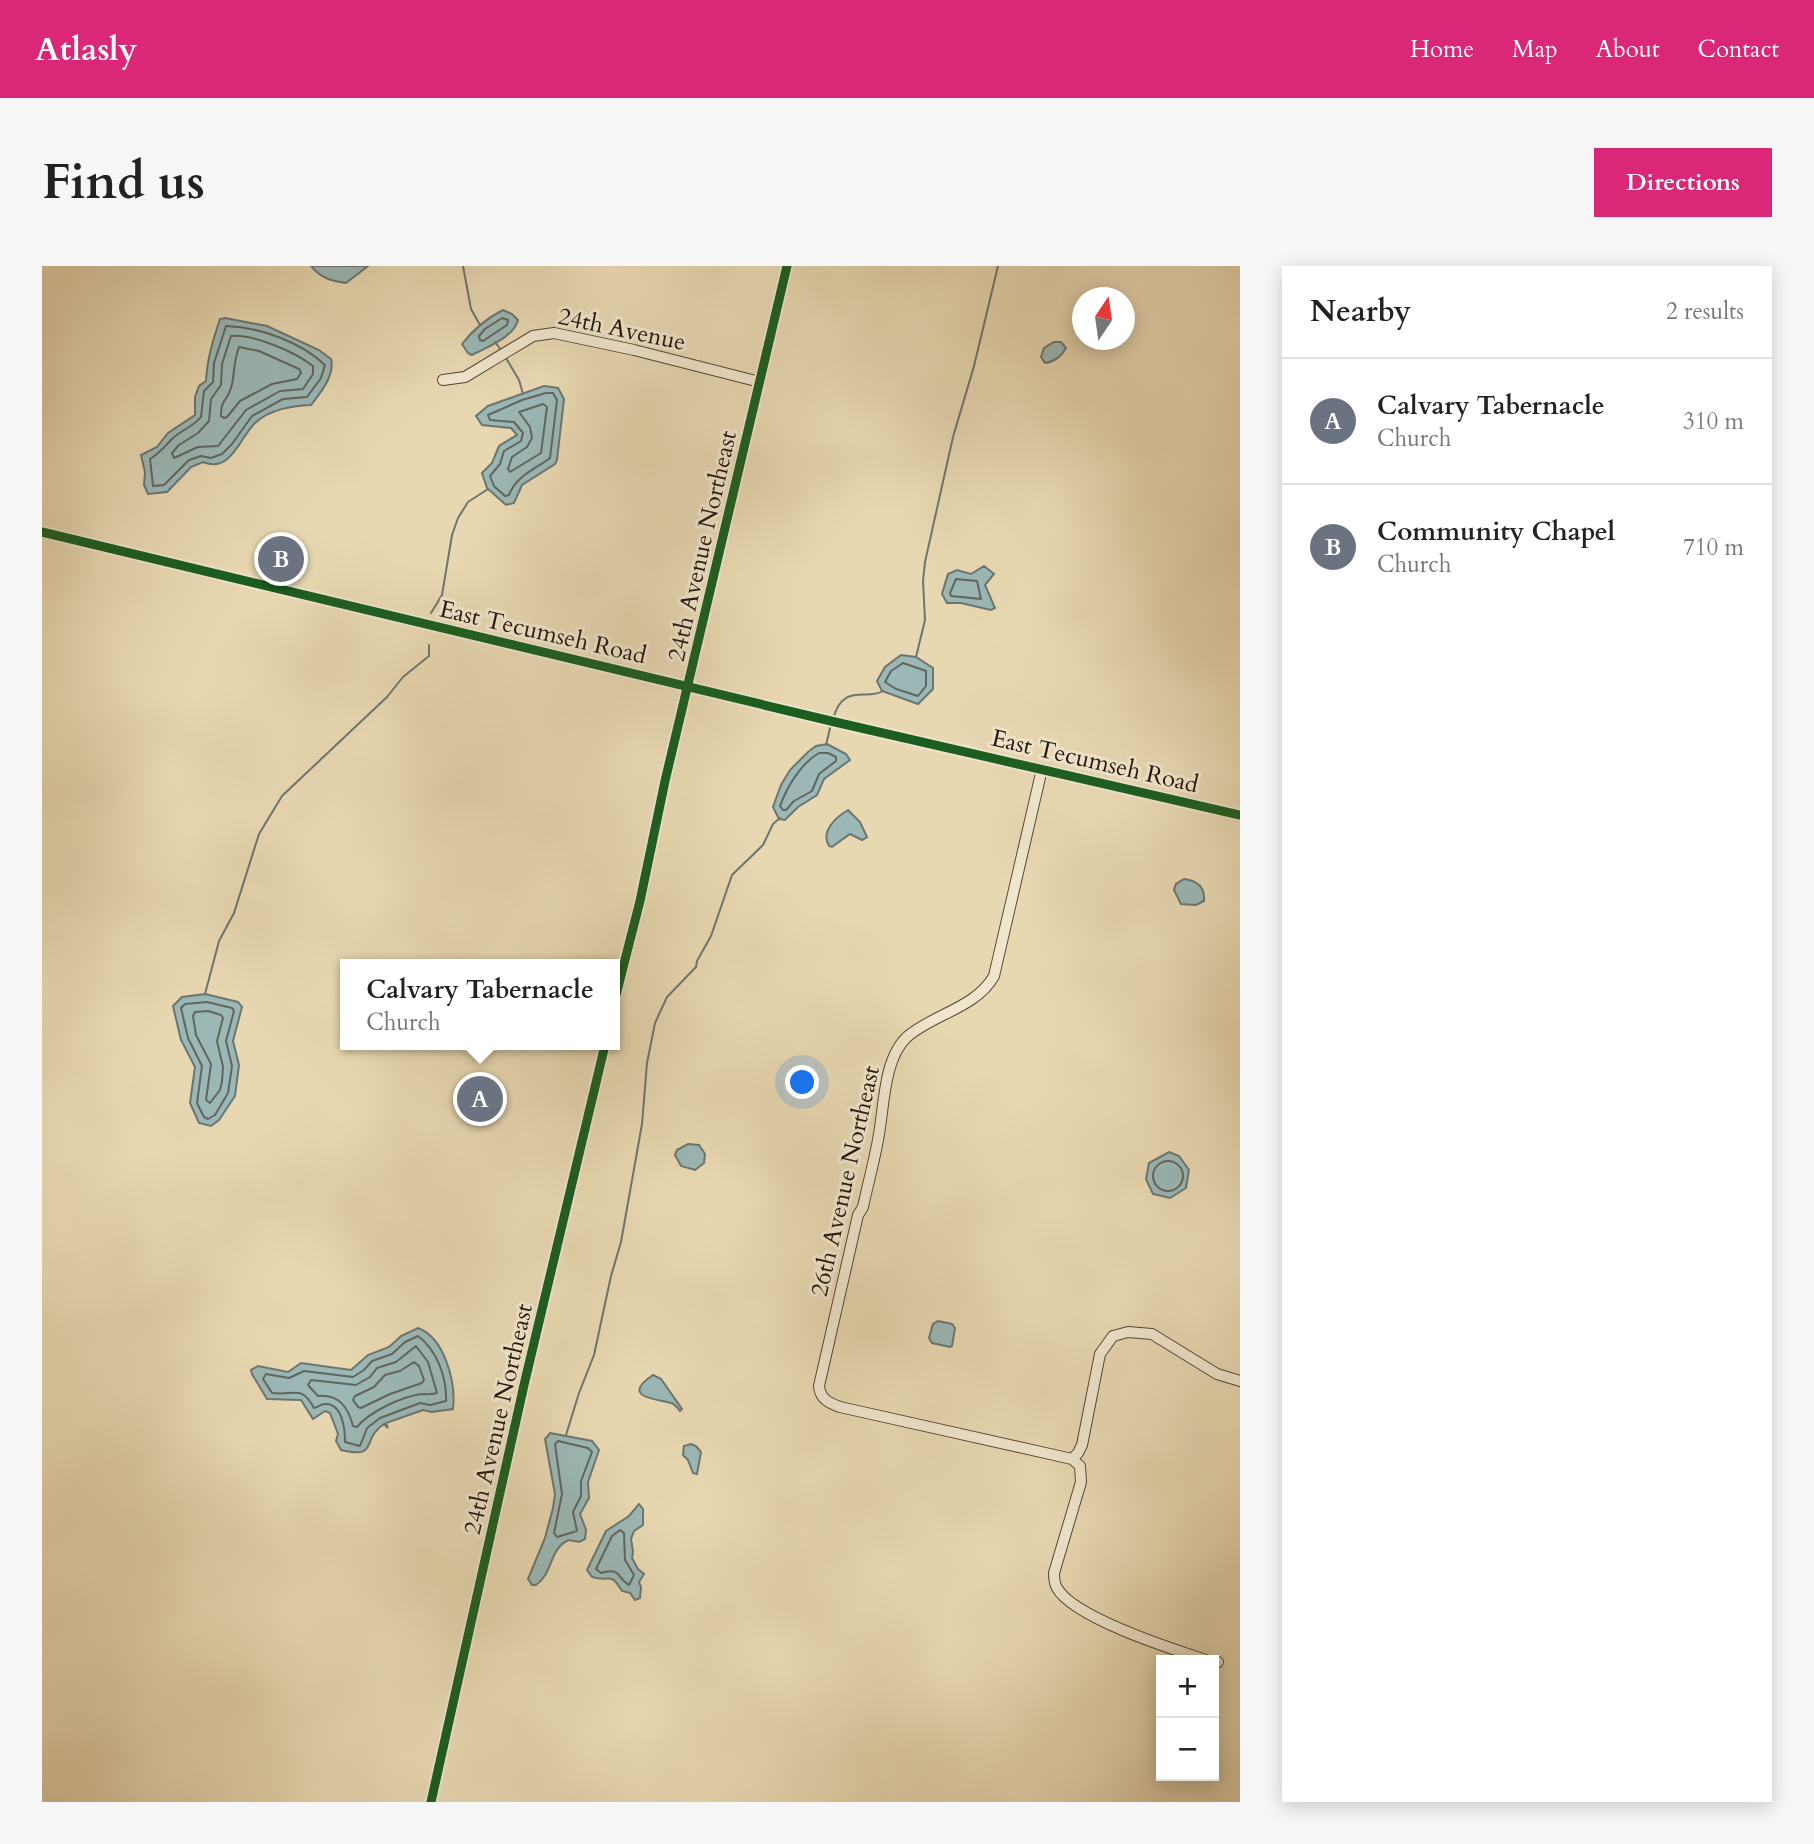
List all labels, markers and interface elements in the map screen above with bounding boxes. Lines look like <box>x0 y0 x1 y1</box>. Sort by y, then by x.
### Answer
text: Atlasly <box>35 27 137 72</box>
text: Home <box>1410 33 1474 66</box>
text: Map <box>1512 33 1558 66</box>
text: About <box>1596 33 1660 66</box>
text: Contact <box>1698 33 1779 66</box>
button: Directions <box>1594 148 1772 217</box>
text: Find us <box>42 149 205 216</box>
north arrow <box>1072 287 1135 350</box>
text: Nearby <box>1310 291 1411 332</box>
text: 2 results <box>1666 296 1744 327</box>
street label: 24th Avenue <box>555 300 689 359</box>
text: Calvary Tabernacle <box>1377 388 1605 423</box>
text: A <box>1324 406 1342 437</box>
text: 310 m <box>1683 406 1744 437</box>
text: Church <box>1377 423 1451 454</box>
street label: 24th Avenue Northeast <box>660 427 745 665</box>
text: Community Chapel <box>1377 514 1615 549</box>
text: B <box>1325 532 1341 563</box>
text: 710 m <box>1683 532 1744 563</box>
pin: B <box>258 533 304 585</box>
text: Church <box>1377 549 1451 580</box>
street label: East Tecumseh Road <box>436 593 650 672</box>
street label: East Tecumseh Road <box>988 722 1202 801</box>
popup <box>340 959 620 1050</box>
text: Calvary Tabernacle <box>366 972 594 1007</box>
text: Church <box>366 1007 441 1038</box>
street label: 26th Avenue Northeast <box>803 1062 888 1300</box>
your location <box>785 1065 819 1099</box>
pin: A <box>457 1073 503 1125</box>
street label: 24th Avenue Northeast <box>456 1300 541 1538</box>
map controls <box>1156 1655 1219 1781</box>
button: + <box>1156 1655 1219 1718</box>
button: − <box>1156 1718 1219 1781</box>

